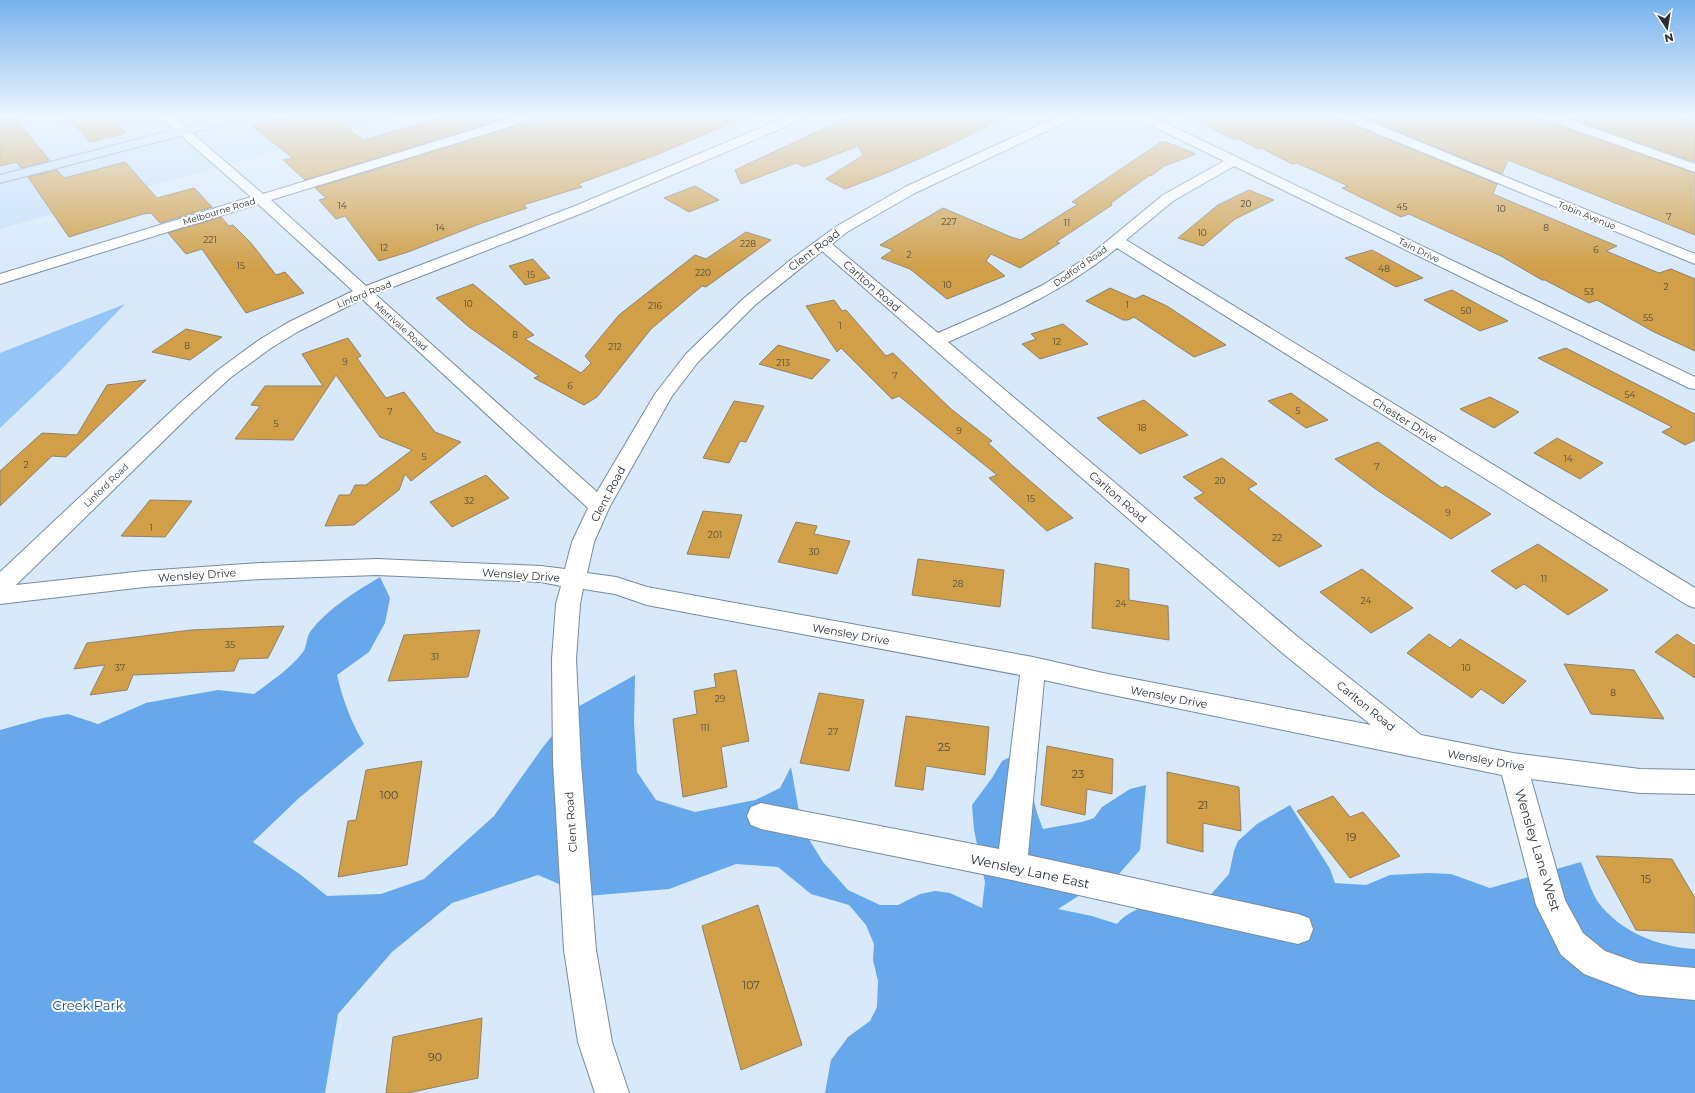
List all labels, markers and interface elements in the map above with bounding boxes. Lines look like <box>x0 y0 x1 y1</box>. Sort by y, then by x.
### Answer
north arrow <box>1647 8 1687 48</box>
text: N <box>1663 30 1675 46</box>
street label: Melbourne Road <box>181 195 257 227</box>
house number: 20 <box>1240 198 1252 209</box>
street label: Tobin Avenue <box>1557 198 1618 232</box>
house number: 14 <box>337 200 347 211</box>
house number: 45 <box>1396 201 1408 212</box>
house number: 10 <box>1496 203 1506 214</box>
house number: 7 <box>1666 211 1672 222</box>
house number: 227 <box>941 216 957 227</box>
house number: 11 <box>1064 217 1070 228</box>
house number: 14 <box>435 222 445 233</box>
house number: 8 <box>1543 222 1549 233</box>
street label: Clent Road <box>785 226 843 274</box>
house number: 10 <box>1197 227 1207 238</box>
house number: 221 <box>203 234 217 245</box>
street label: Tain Drive <box>1397 235 1442 265</box>
house number: 228 <box>740 238 756 249</box>
house number: 12 <box>380 242 388 253</box>
street label: Dodford Road <box>1051 243 1109 289</box>
house number: 6 <box>1593 244 1599 255</box>
house number: 2 <box>906 249 912 260</box>
street label: Carlton Road <box>840 257 904 315</box>
house number: 15 <box>237 260 245 271</box>
house number: 48 <box>1378 263 1390 274</box>
house number: 220 <box>695 267 711 278</box>
house number: 15 <box>527 269 535 280</box>
street label: Linford Road <box>335 278 393 310</box>
house number: 10 <box>942 279 952 290</box>
house number: 2 <box>1663 281 1669 292</box>
house number: 53 <box>1584 286 1594 297</box>
house number: 10 <box>463 298 473 309</box>
street label: Merrivale Road <box>372 299 430 353</box>
house number: 1 <box>1125 299 1129 310</box>
house number: 216 <box>648 300 662 311</box>
house number: 50 <box>1460 305 1472 316</box>
house number: 55 <box>1643 312 1653 323</box>
house number: 1 <box>838 320 842 331</box>
house number: 8 <box>512 329 518 340</box>
house number: 12 <box>1053 336 1061 347</box>
house number: 8 <box>184 340 190 351</box>
house number: 212 <box>608 341 622 352</box>
house number: 9 <box>342 356 348 367</box>
house number: 213 <box>776 357 790 368</box>
house number: 7 <box>892 370 898 381</box>
house number: 6 <box>567 380 573 391</box>
house number: 54 <box>1624 389 1636 400</box>
street label: Chester Drive <box>1370 394 1440 446</box>
house number: 5 <box>1295 405 1301 416</box>
house number: 7 <box>387 406 393 417</box>
house number: 5 <box>273 418 279 429</box>
house number: 18 <box>1138 422 1147 433</box>
house number: 9 <box>956 425 962 436</box>
house number: 5 <box>421 451 427 462</box>
house number: 14 <box>1563 453 1573 464</box>
house number: 2 <box>23 459 29 470</box>
street label: Linford Road <box>81 461 131 509</box>
house number: 7 <box>1374 461 1380 472</box>
street label: Clent Road <box>588 464 628 524</box>
street label: Carlton Road <box>1086 468 1150 526</box>
house number: 20 <box>1214 475 1226 486</box>
house number: 15 <box>1027 493 1035 504</box>
house number: 32 <box>464 495 474 506</box>
house number: 9 <box>1445 507 1451 518</box>
house number: 1 <box>149 522 153 533</box>
house number: 201 <box>708 529 722 540</box>
house number: 22 <box>1272 532 1282 543</box>
house number: 30 <box>808 546 820 557</box>
street label: Wensley Drive <box>157 565 237 585</box>
street label: Wensley Drive <box>481 565 561 585</box>
house number: 11 <box>1541 573 1547 584</box>
house number: 28 <box>953 578 964 589</box>
house number: 24 <box>1361 595 1371 606</box>
house number: 24 <box>1116 598 1126 609</box>
street label: Wensley Drive <box>811 620 891 648</box>
house number: 35 <box>225 639 235 650</box>
house number: 31 <box>431 651 439 662</box>
house number: 37 <box>115 662 125 673</box>
house number: 10 <box>1461 662 1471 673</box>
street label: Carlton Road <box>1334 678 1398 734</box>
street label: Wensley Drive <box>1129 683 1209 711</box>
house number: 8 <box>1610 687 1616 698</box>
house number: 29 <box>715 693 726 704</box>
house number: 111 <box>700 722 710 733</box>
house number: 27 <box>828 726 838 737</box>
house number: 25 <box>938 740 950 754</box>
street label: Wensley Drive <box>1446 746 1526 774</box>
house number: 23 <box>1072 767 1084 781</box>
street label: Wensley Lane West <box>1512 787 1564 913</box>
house number: 100 <box>380 788 398 802</box>
street label: Clent Road <box>562 791 580 853</box>
house number: 21 <box>1198 798 1208 812</box>
house number: 19 <box>1346 830 1357 844</box>
street label: Wensley Lane East <box>969 851 1091 891</box>
house number: 15 <box>1641 872 1651 886</box>
house number: 107 <box>742 978 760 992</box>
park label: Creek Park <box>53 997 124 1013</box>
house number: 90 <box>428 1050 442 1064</box>

